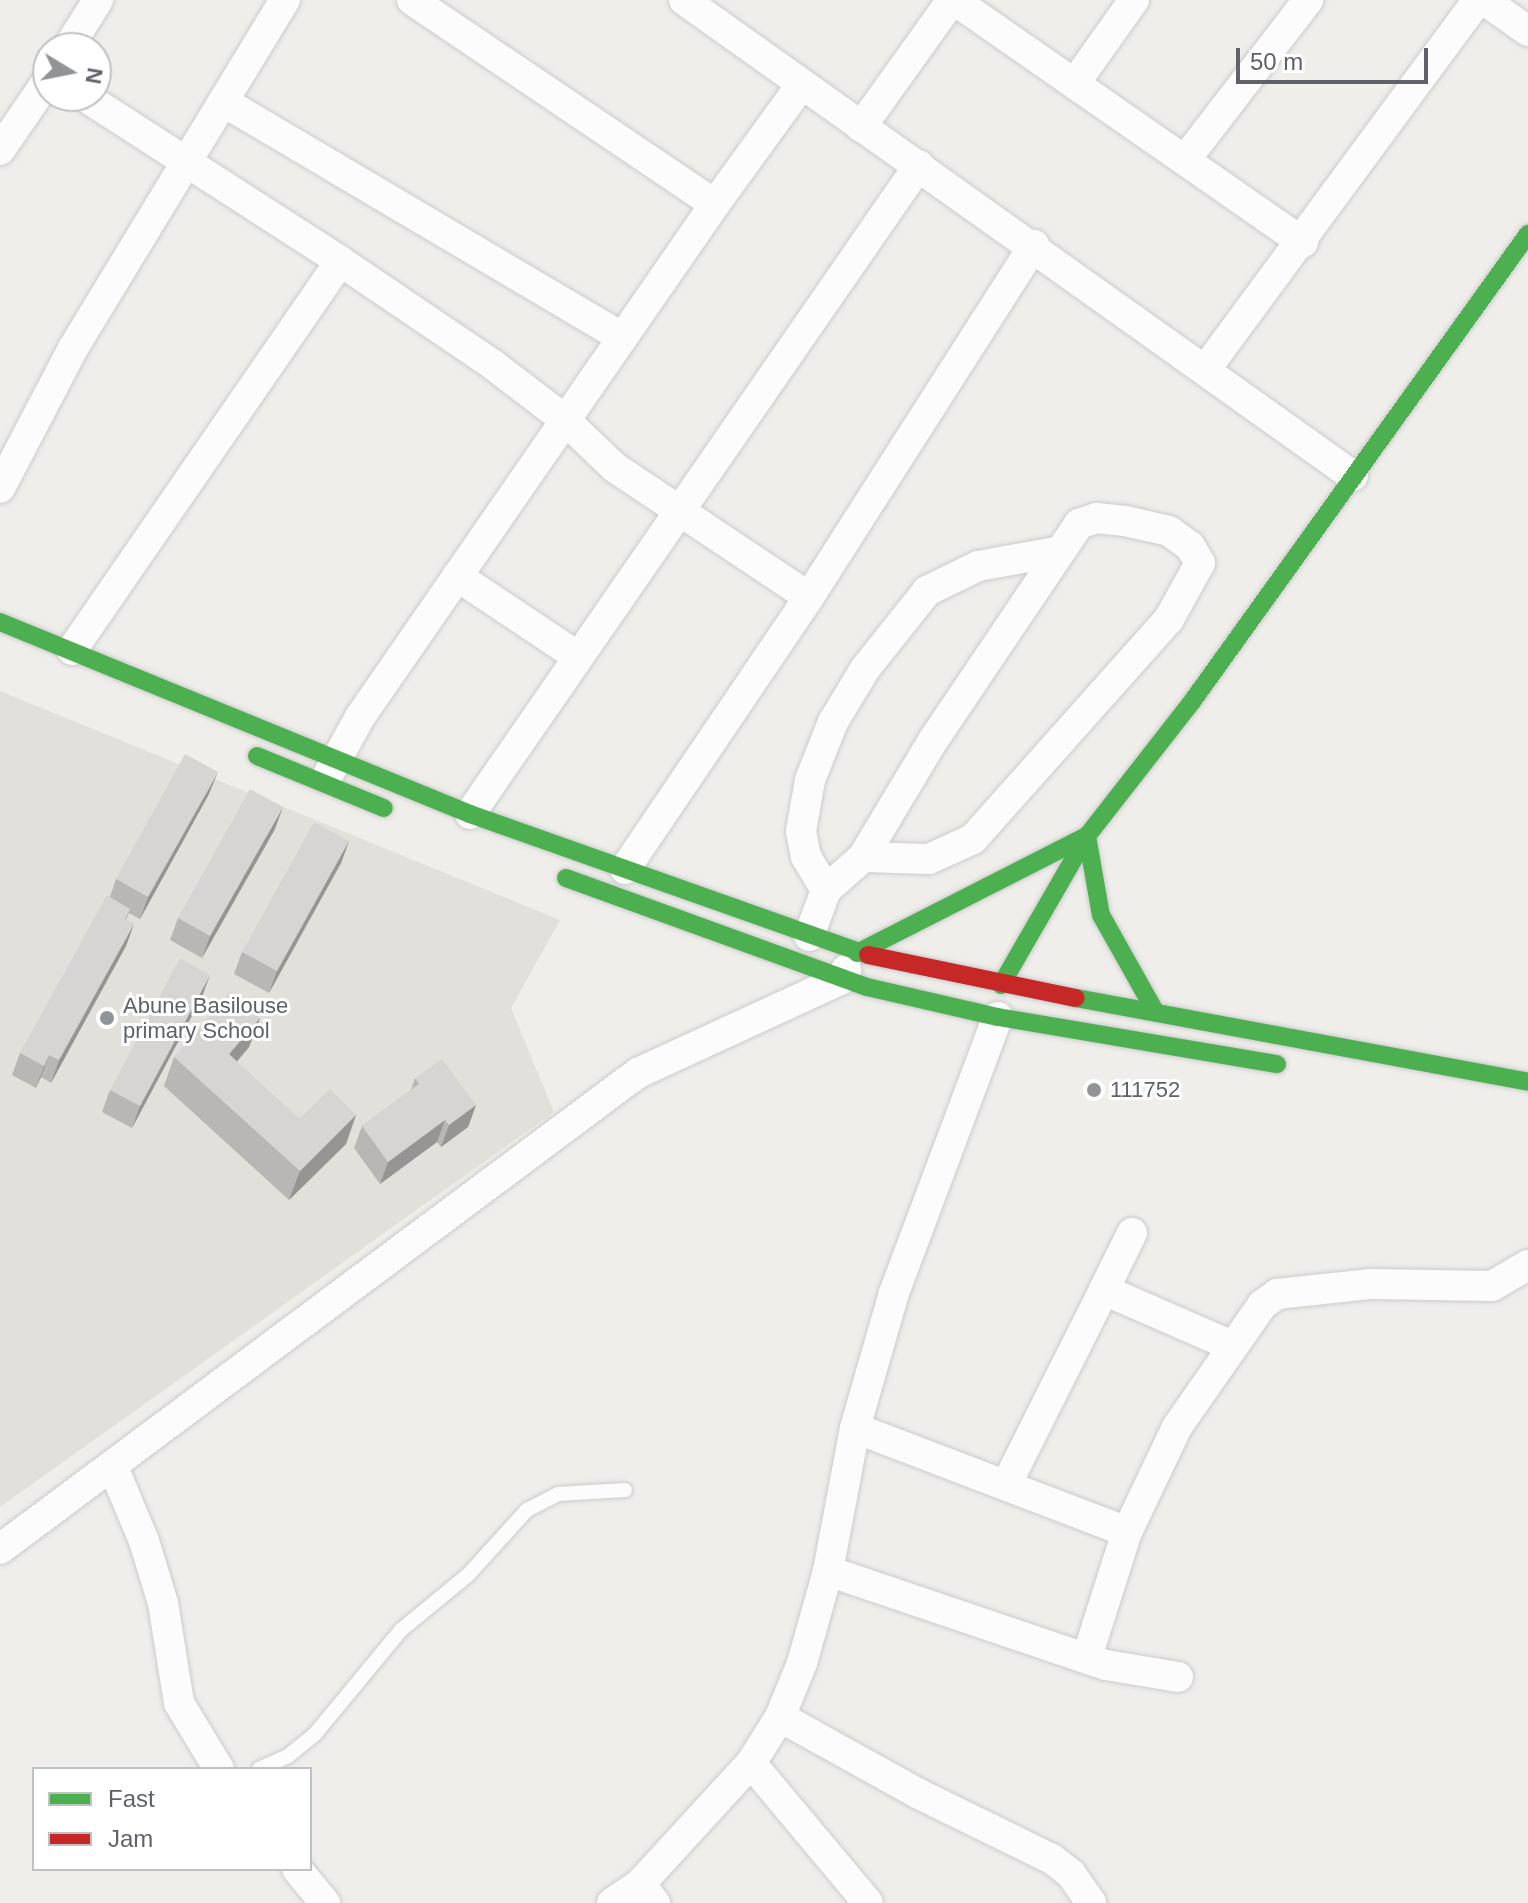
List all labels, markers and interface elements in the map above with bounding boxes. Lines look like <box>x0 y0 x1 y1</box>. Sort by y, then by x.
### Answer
north arrow <box>32 32 112 112</box>
scale bar <box>1240 32 1432 82</box>
text: 50 m <box>1250 48 1303 75</box>
text: N <box>80 66 108 86</box>
place label: Abune Basilouse primary School <box>123 992 288 1044</box>
marker: Abune Basilouse primary School <box>98 1009 116 1027</box>
place label: 111752 <box>1110 1077 1180 1103</box>
marker: 111752 <box>1085 1081 1103 1099</box>
legend <box>32 1767 312 1871</box>
text: Fast <box>108 1785 155 1812</box>
text: Jam <box>108 1825 153 1852</box>

